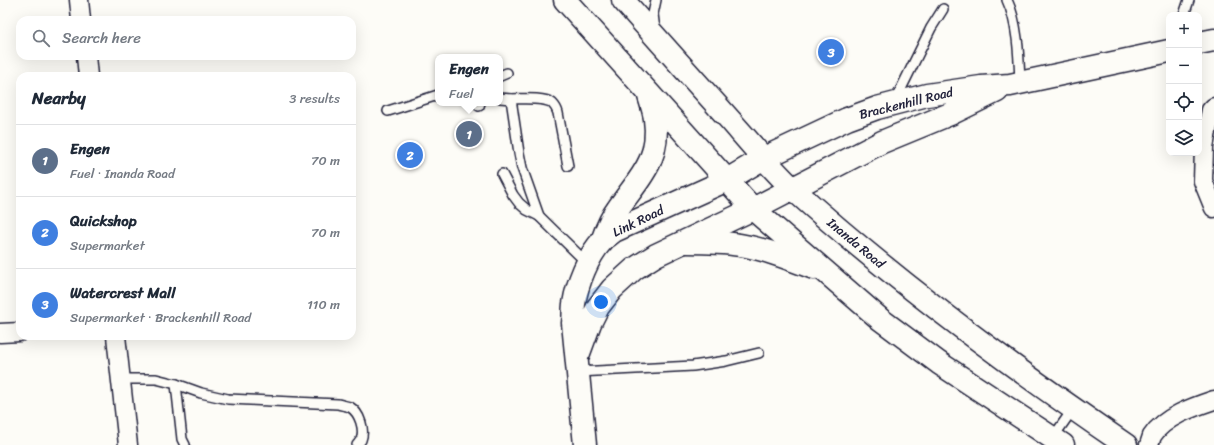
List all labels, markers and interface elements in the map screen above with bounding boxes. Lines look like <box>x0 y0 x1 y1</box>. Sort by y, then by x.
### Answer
map controls <box>1166 12 1202 156</box>
button: + <box>1166 12 1202 48</box>
search box <box>16 16 356 60</box>
text: Search here <box>62 25 141 51</box>
icon: search <box>30 27 52 49</box>
pin: 3 <box>818 37 844 67</box>
button: − <box>1166 48 1202 84</box>
popup <box>435 54 503 106</box>
text: Engen <box>449 56 489 82</box>
street label: Brackenhill Road <box>857 80 957 126</box>
text: Fuel <box>449 82 474 105</box>
text: Nearby <box>32 83 86 113</box>
button: locate <box>1166 84 1202 120</box>
text: 3 results <box>289 87 340 110</box>
pin: 1 <box>456 119 482 149</box>
button: layers <box>1166 120 1202 156</box>
text: Engen <box>70 136 110 162</box>
pin: 2 <box>397 140 423 170</box>
text: 1 <box>42 149 48 172</box>
text: 70 m <box>311 149 340 172</box>
text: Fuel · Inanda Road <box>70 162 175 185</box>
street label: Link Road <box>608 198 669 243</box>
text: Quickshop <box>70 208 137 234</box>
street label: Inanda Road <box>821 211 891 275</box>
text: 2 <box>41 221 49 244</box>
text: 70 m <box>311 221 340 244</box>
text: Supermarket <box>70 234 145 257</box>
text: Watercrest Mall <box>70 280 176 306</box>
your location <box>591 292 611 312</box>
text: 3 <box>41 293 49 316</box>
text: 110 m <box>307 293 340 316</box>
text: Supermarket · Brackenhill Road <box>70 306 251 329</box>

